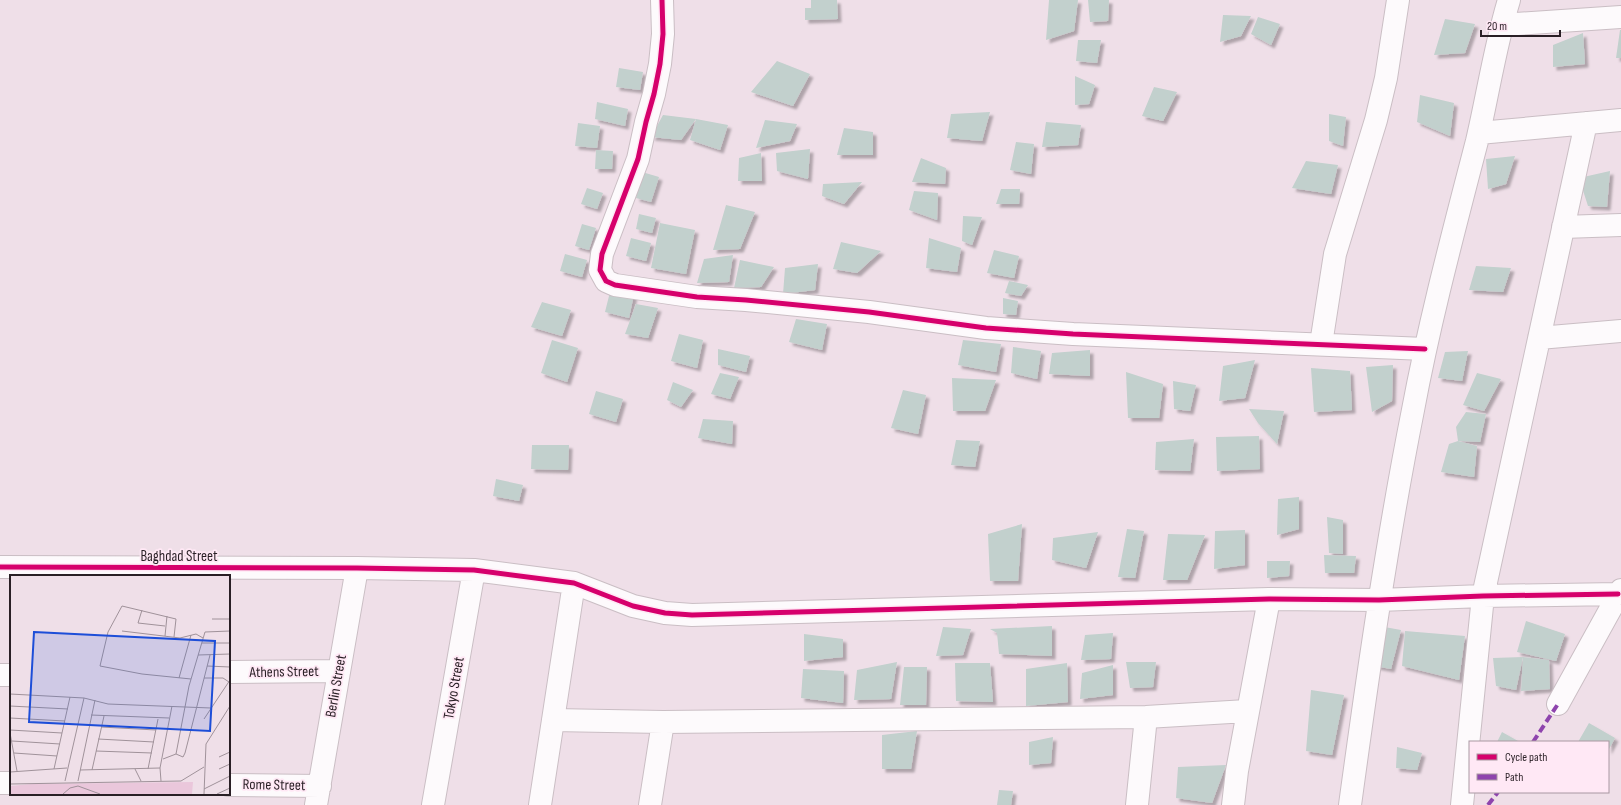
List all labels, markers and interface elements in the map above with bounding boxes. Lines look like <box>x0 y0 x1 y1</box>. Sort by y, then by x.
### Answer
scale bar <box>1481 12 1560 38</box>
text: 20 m <box>1487 19 1507 34</box>
street label: Baghdad Street <box>140 547 218 566</box>
inset map <box>10 575 230 795</box>
street label: Berlin Street <box>321 653 351 719</box>
street label: Tokyo Street <box>439 655 469 721</box>
street label: Athens Street <box>248 662 319 682</box>
legend <box>1469 741 1609 793</box>
text: Cycle path <box>1505 750 1547 765</box>
text: Path <box>1505 770 1523 785</box>
street label: Rome Street <box>243 775 306 795</box>

